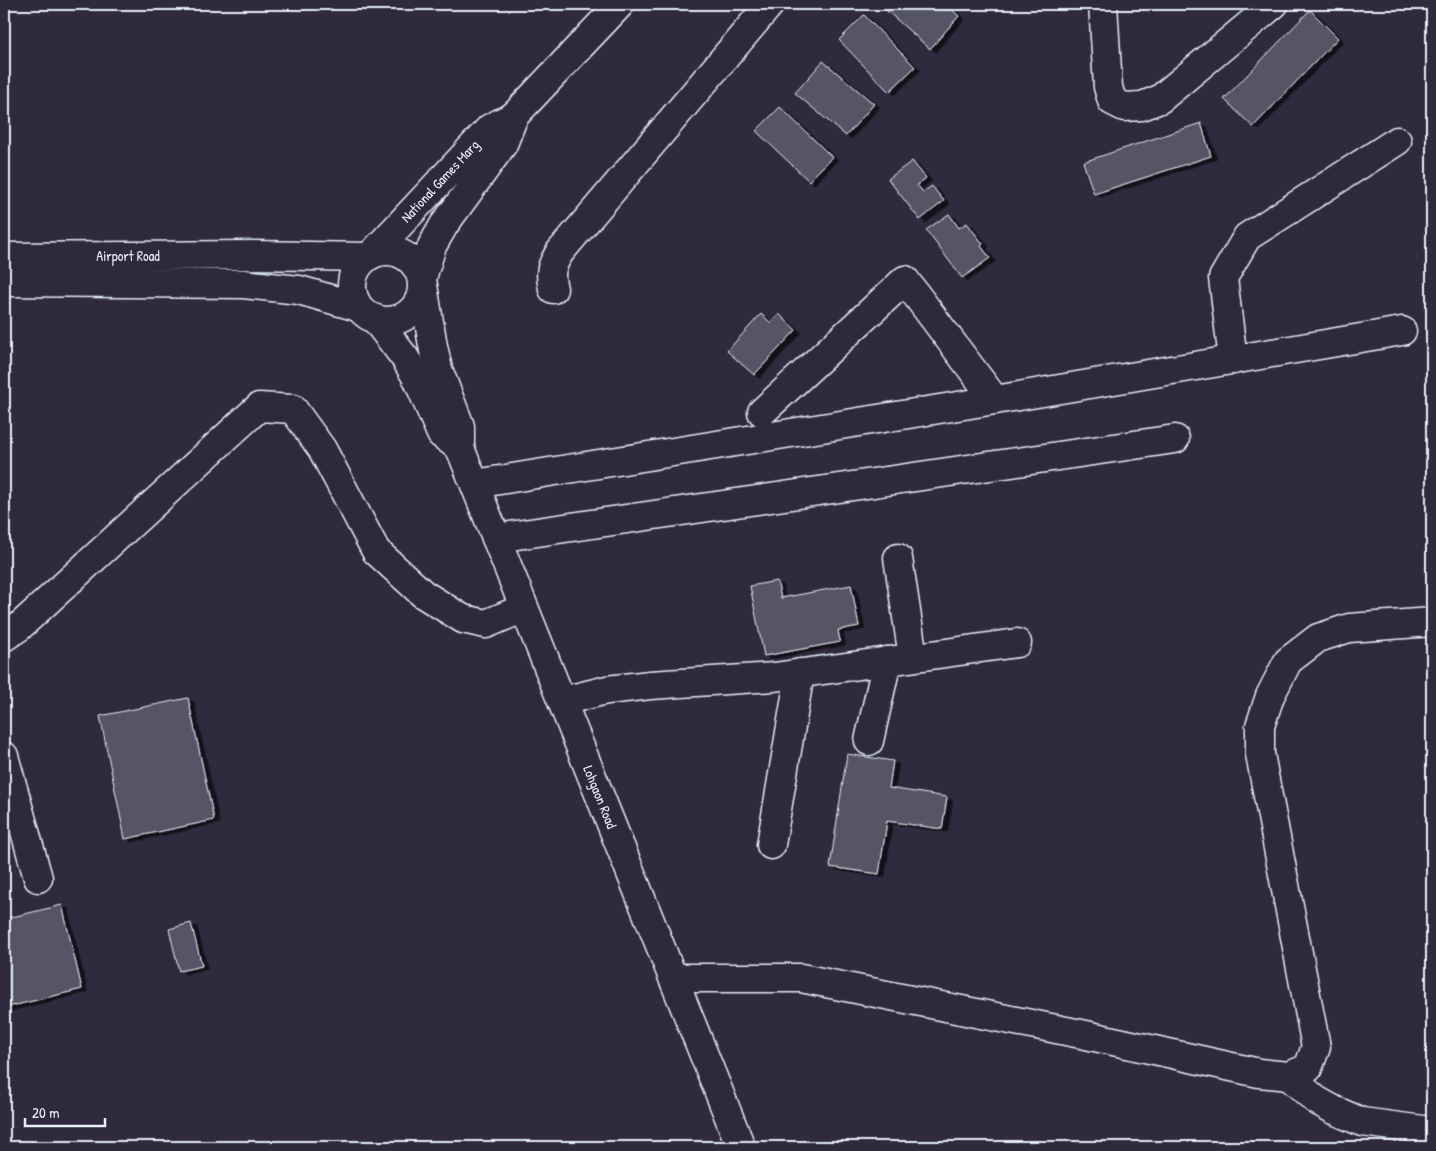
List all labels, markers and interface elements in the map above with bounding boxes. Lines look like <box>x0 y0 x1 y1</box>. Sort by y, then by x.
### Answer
street label: National Games Marg <box>396 135 484 227</box>
street label: Airport Road <box>96 246 160 266</box>
street label: Lohgaon Road <box>578 762 622 832</box>
scale bar <box>25 1096 105 1128</box>
text: 20 m <box>32 1102 59 1123</box>

